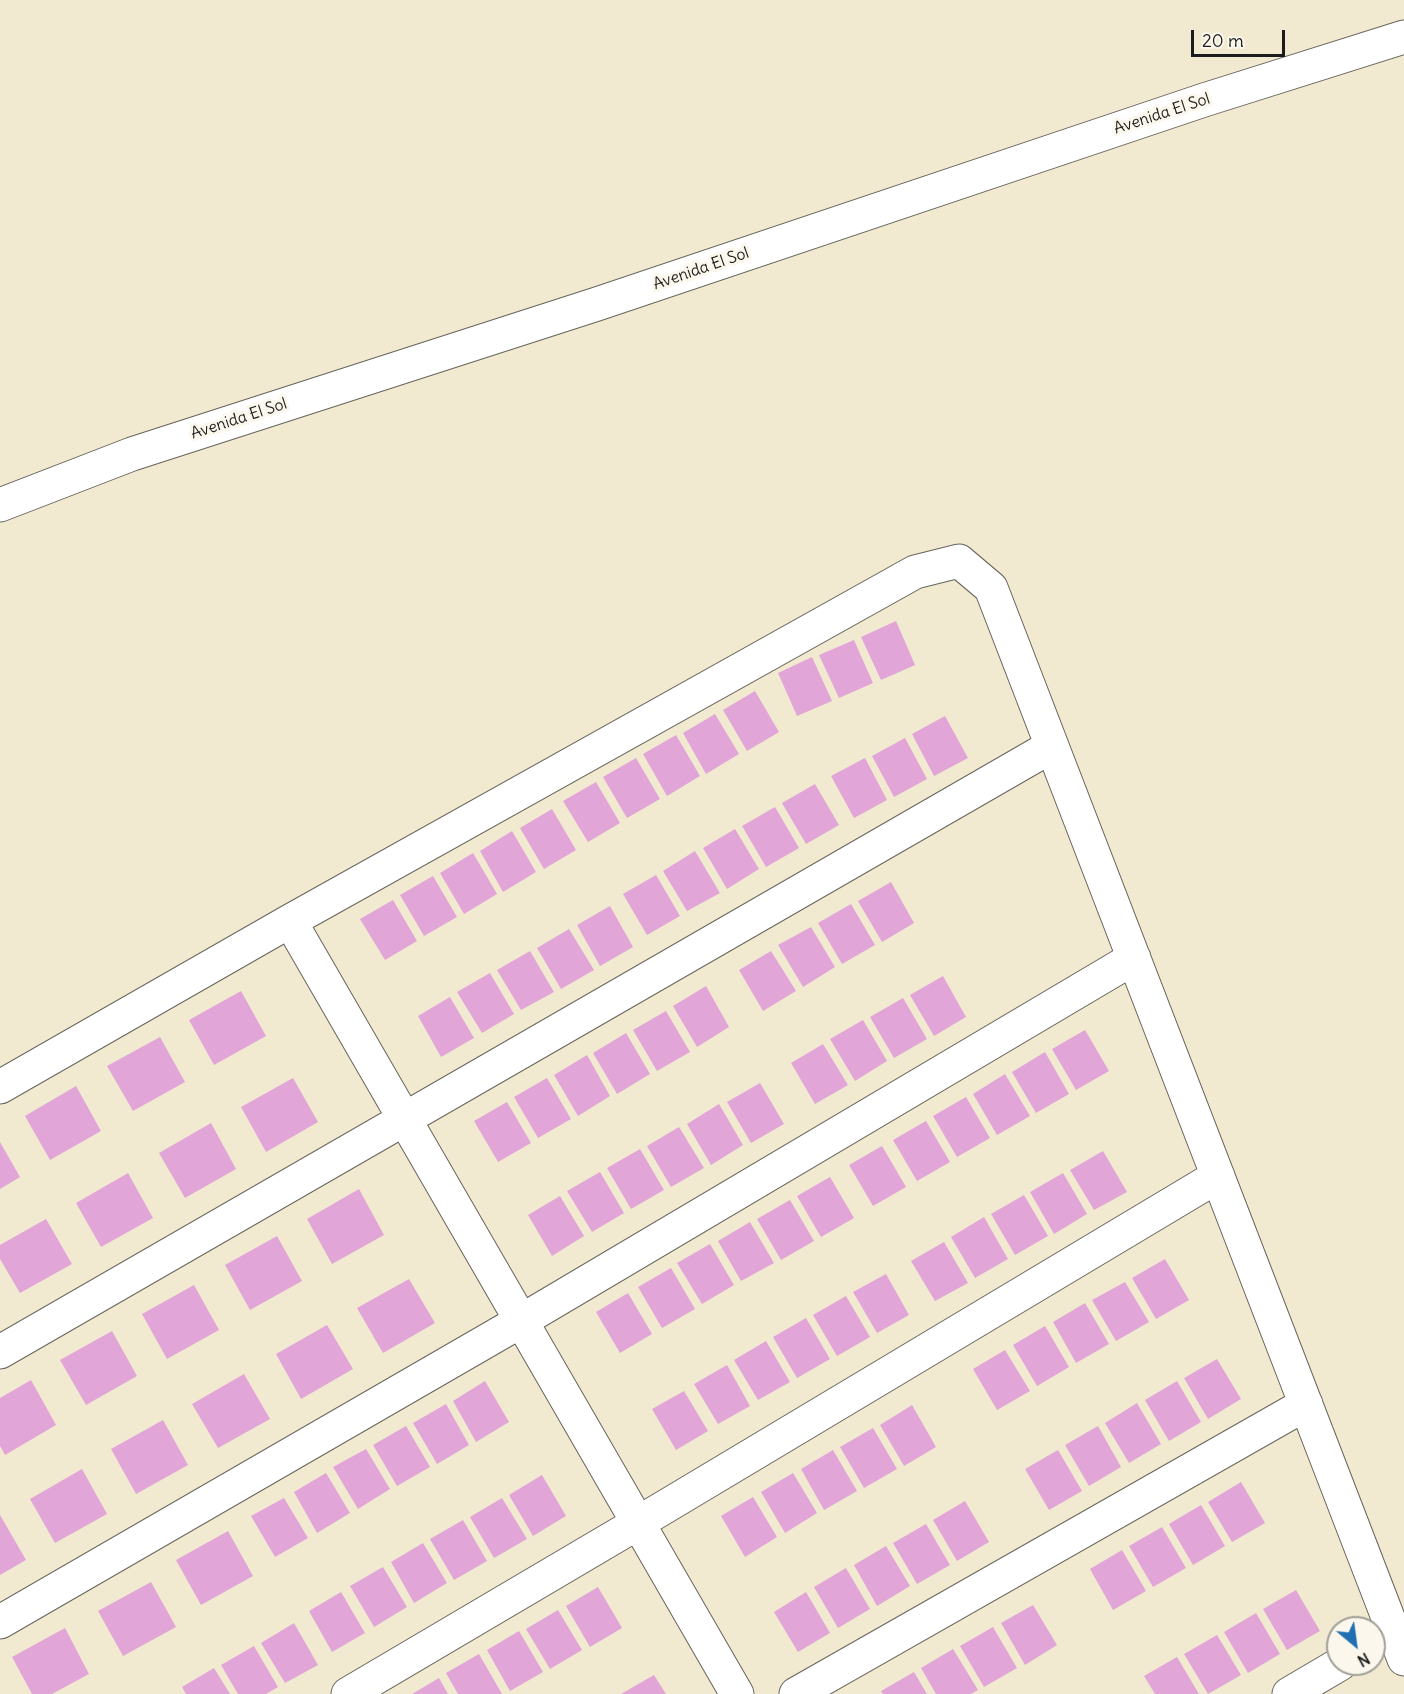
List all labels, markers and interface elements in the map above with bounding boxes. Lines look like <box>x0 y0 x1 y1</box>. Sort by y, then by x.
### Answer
scale bar <box>1194 18 1288 56</box>
text: 20 m <box>1202 29 1244 52</box>
street label: Avenida El Sol <box>1111 89 1213 139</box>
street label: Avenida El Sol <box>651 244 751 294</box>
street label: Avenida El Sol <box>188 394 290 444</box>
north arrow <box>1326 1616 1386 1676</box>
text: N <box>1354 1649 1373 1671</box>

